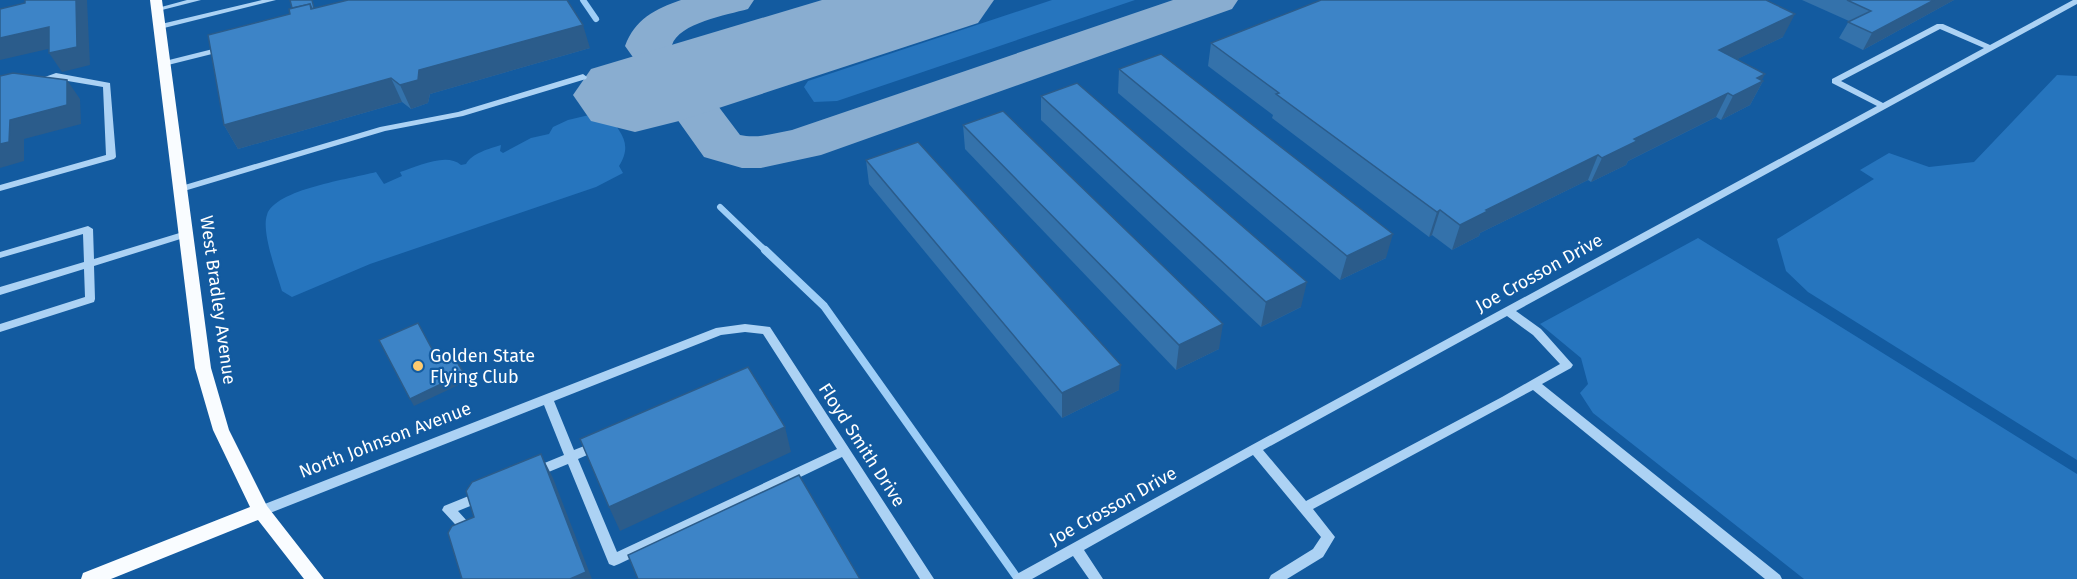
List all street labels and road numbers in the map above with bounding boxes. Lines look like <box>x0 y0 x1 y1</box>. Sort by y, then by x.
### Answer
street label: West Bradley Avenue <box>195 214 241 386</box>
street label: Joe Crosson Drive <box>1472 229 1606 317</box>
street label: Floyd Smith Drive <box>814 379 910 511</box>
street label: North Johnson Avenue <box>296 397 474 483</box>
street label: Joe Crosson Drive <box>1046 462 1180 550</box>

